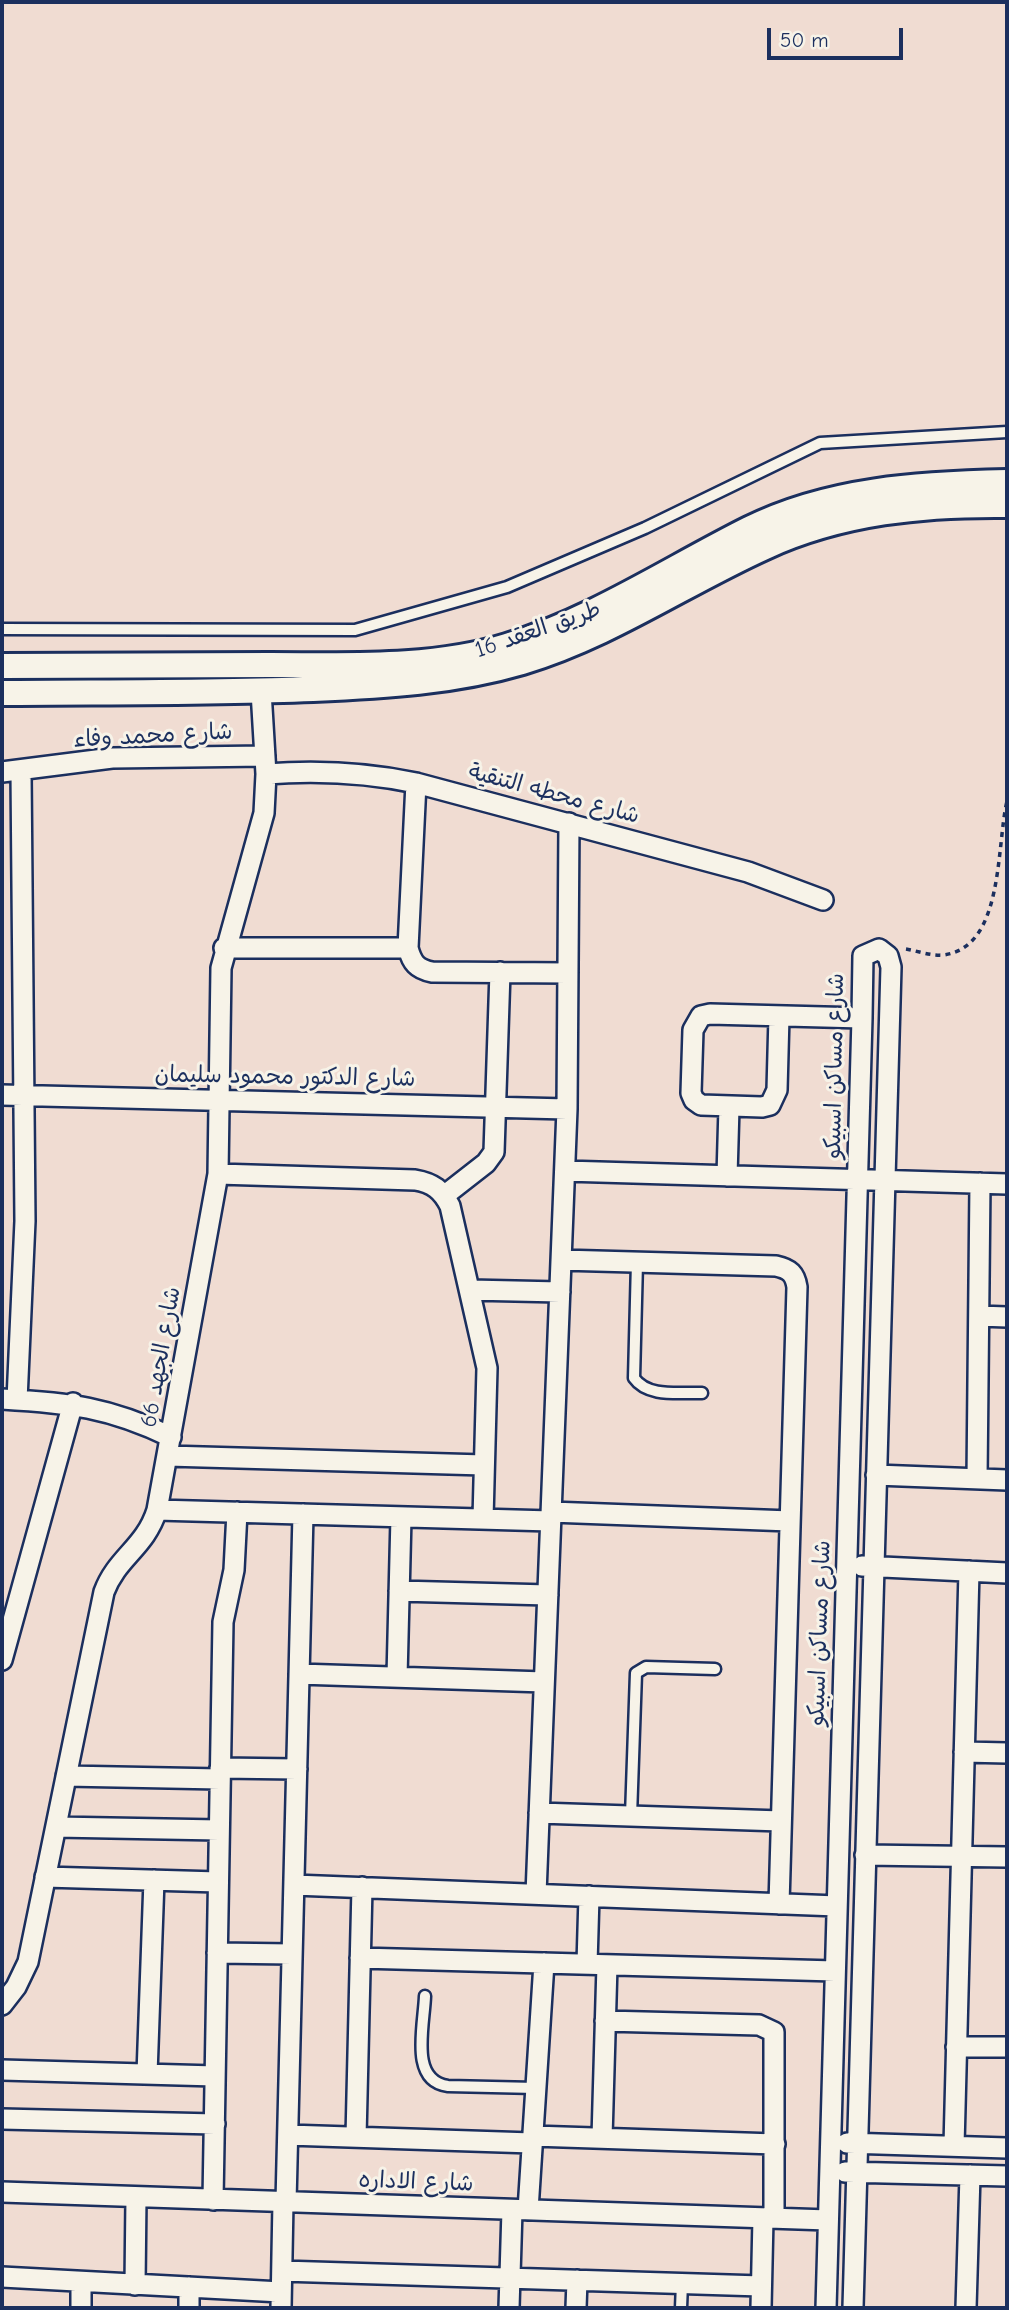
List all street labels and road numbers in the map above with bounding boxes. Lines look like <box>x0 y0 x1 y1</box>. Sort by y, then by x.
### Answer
street label: طريق العقد 16 <box>471 596 605 664</box>
street label: شارع محمد وفاء <box>73 718 233 754</box>
street label: شارع محطه التنقية <box>465 758 643 830</box>
street label: شارع مساكن اسبيكو <box>820 973 850 1159</box>
street label: شارع الدكتور محمود سليمان <box>154 1061 416 1093</box>
street label: شارع الجهد 66 <box>135 1285 187 1429</box>
street label: شارع مساكن اسبيكو <box>803 1540 837 1726</box>
street label: شارع الاداره <box>358 2166 474 2198</box>

